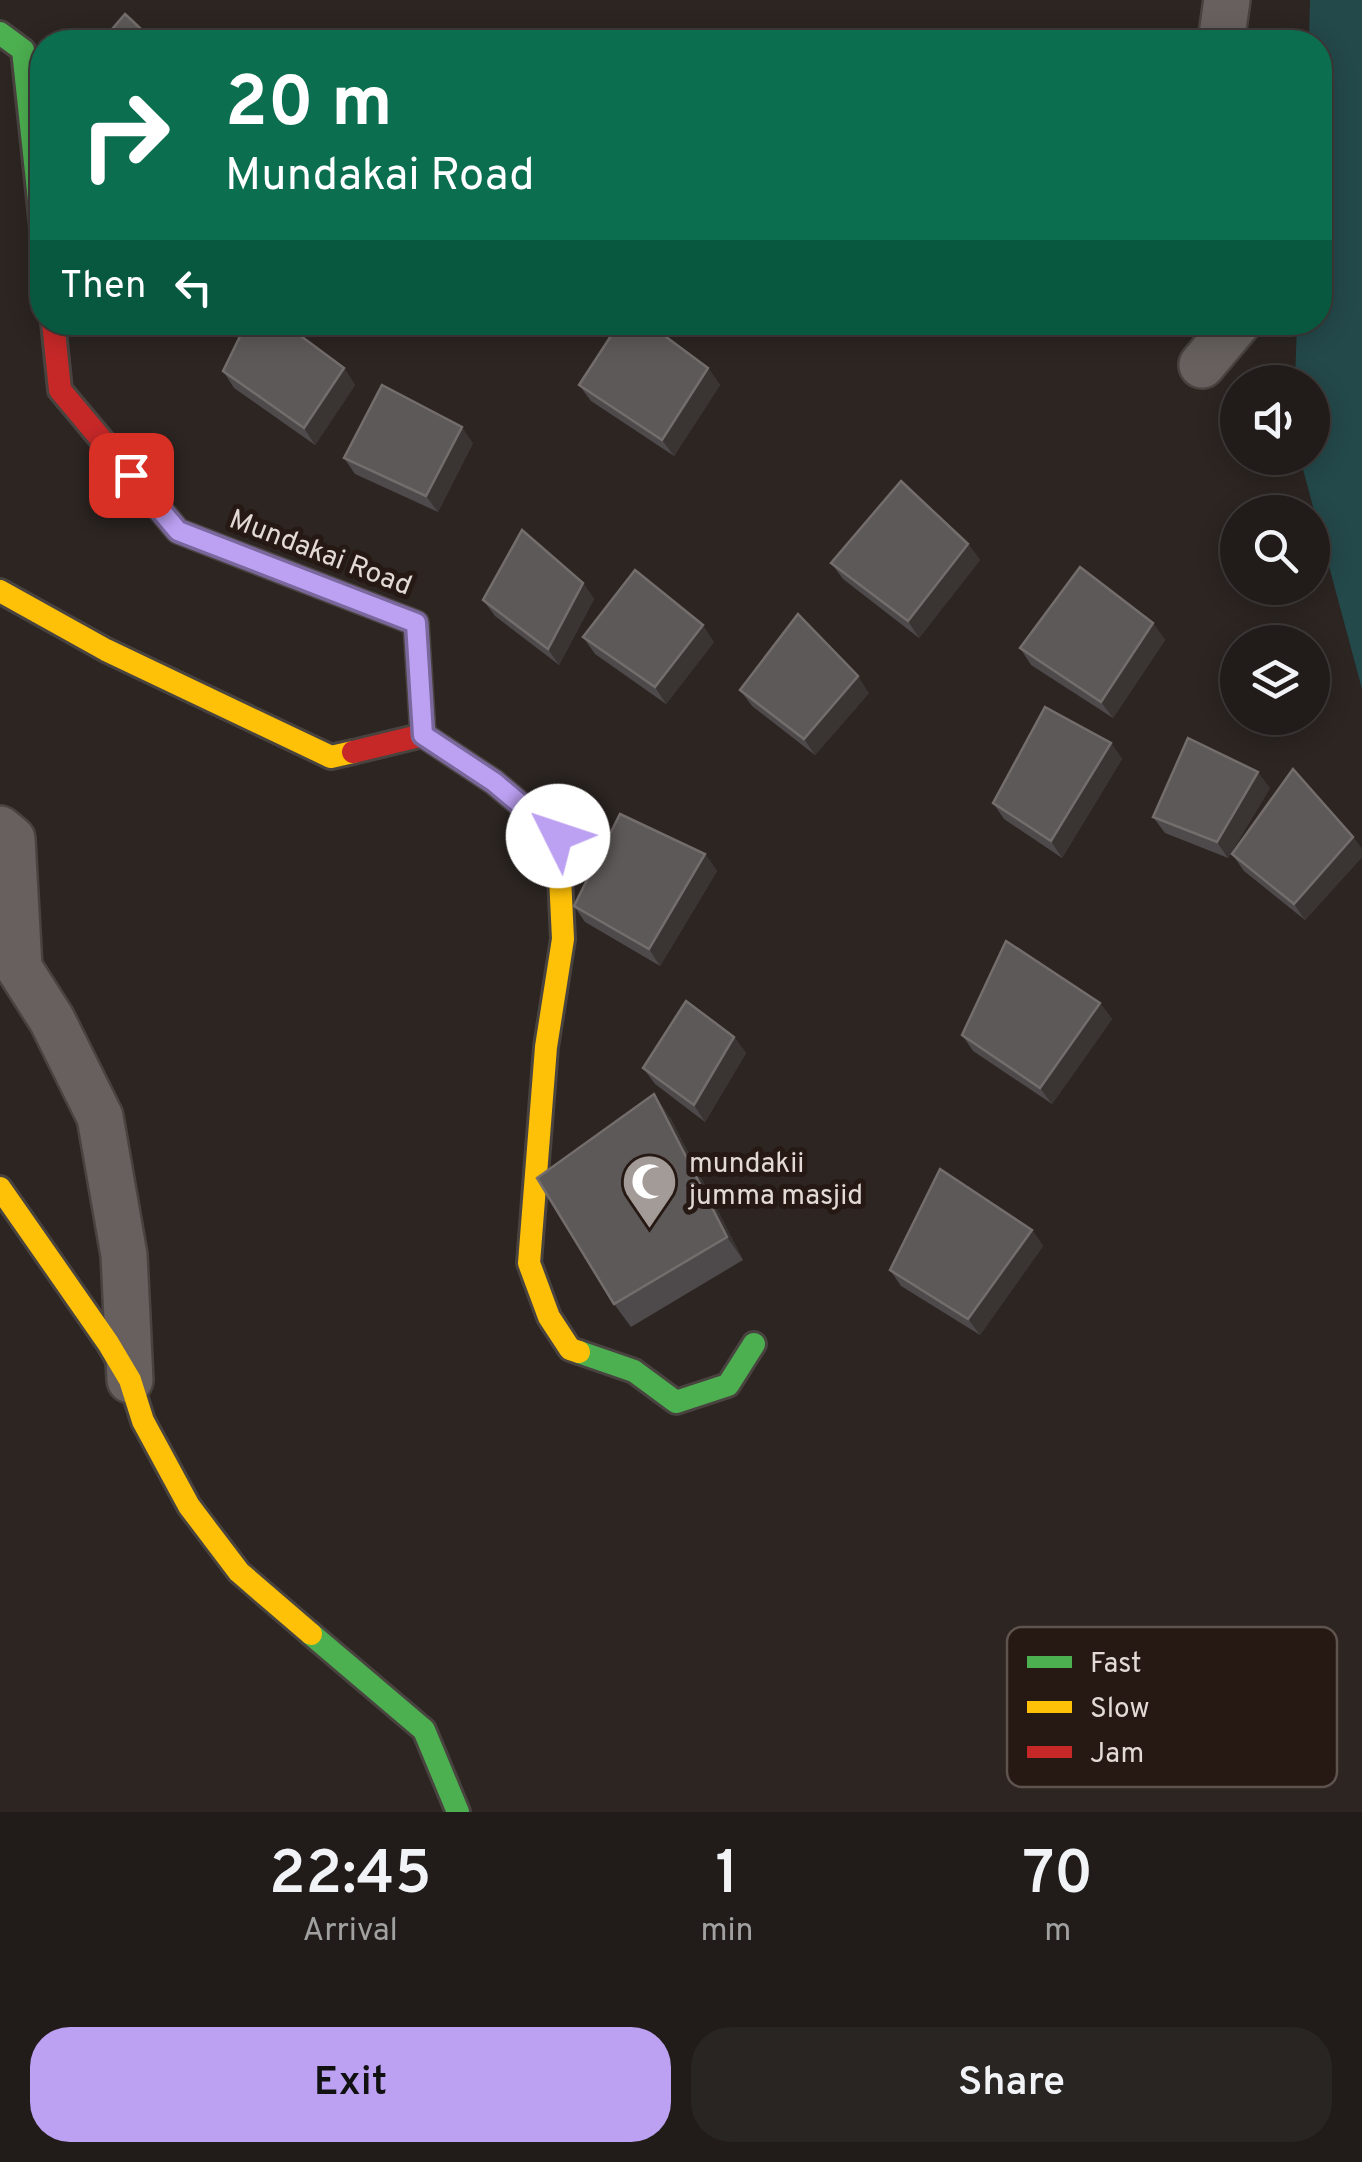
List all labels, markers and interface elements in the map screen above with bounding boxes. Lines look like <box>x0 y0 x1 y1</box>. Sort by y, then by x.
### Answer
text: 20 m <box>225 62 393 151</box>
icon: right <box>60 70 190 200</box>
text: Mundakai Road <box>225 149 534 206</box>
icon: left <box>166 260 221 315</box>
text: Then <box>60 263 146 312</box>
map controls <box>1220 365 1330 735</box>
button: sound <box>1220 365 1330 475</box>
pin <box>89 433 174 518</box>
icon: arrive <box>104 448 159 503</box>
button: search <box>1220 495 1330 605</box>
street label: Mundakai Road <box>224 503 416 605</box>
button: layers <box>1220 625 1330 735</box>
position arrow <box>506 784 610 888</box>
place label: mundakii jumma masjid <box>687 1147 863 1215</box>
mosque icon: mundakii jumma masjid <box>620 1151 680 1230</box>
legend <box>1007 1627 1337 1787</box>
text: Fast <box>1090 1647 1142 1683</box>
text: Slow <box>1090 1692 1149 1728</box>
text: Jam <box>1090 1737 1144 1773</box>
text: 22:45 <box>269 1839 431 1915</box>
text: 1 <box>715 1839 739 1915</box>
text: 70 <box>1023 1839 1093 1915</box>
text: Arrival <box>302 1912 398 1952</box>
text: min <box>700 1912 754 1952</box>
text: m <box>1044 1912 1071 1952</box>
button: Exit <box>30 2027 671 2142</box>
button: Share <box>691 2027 1332 2142</box>

